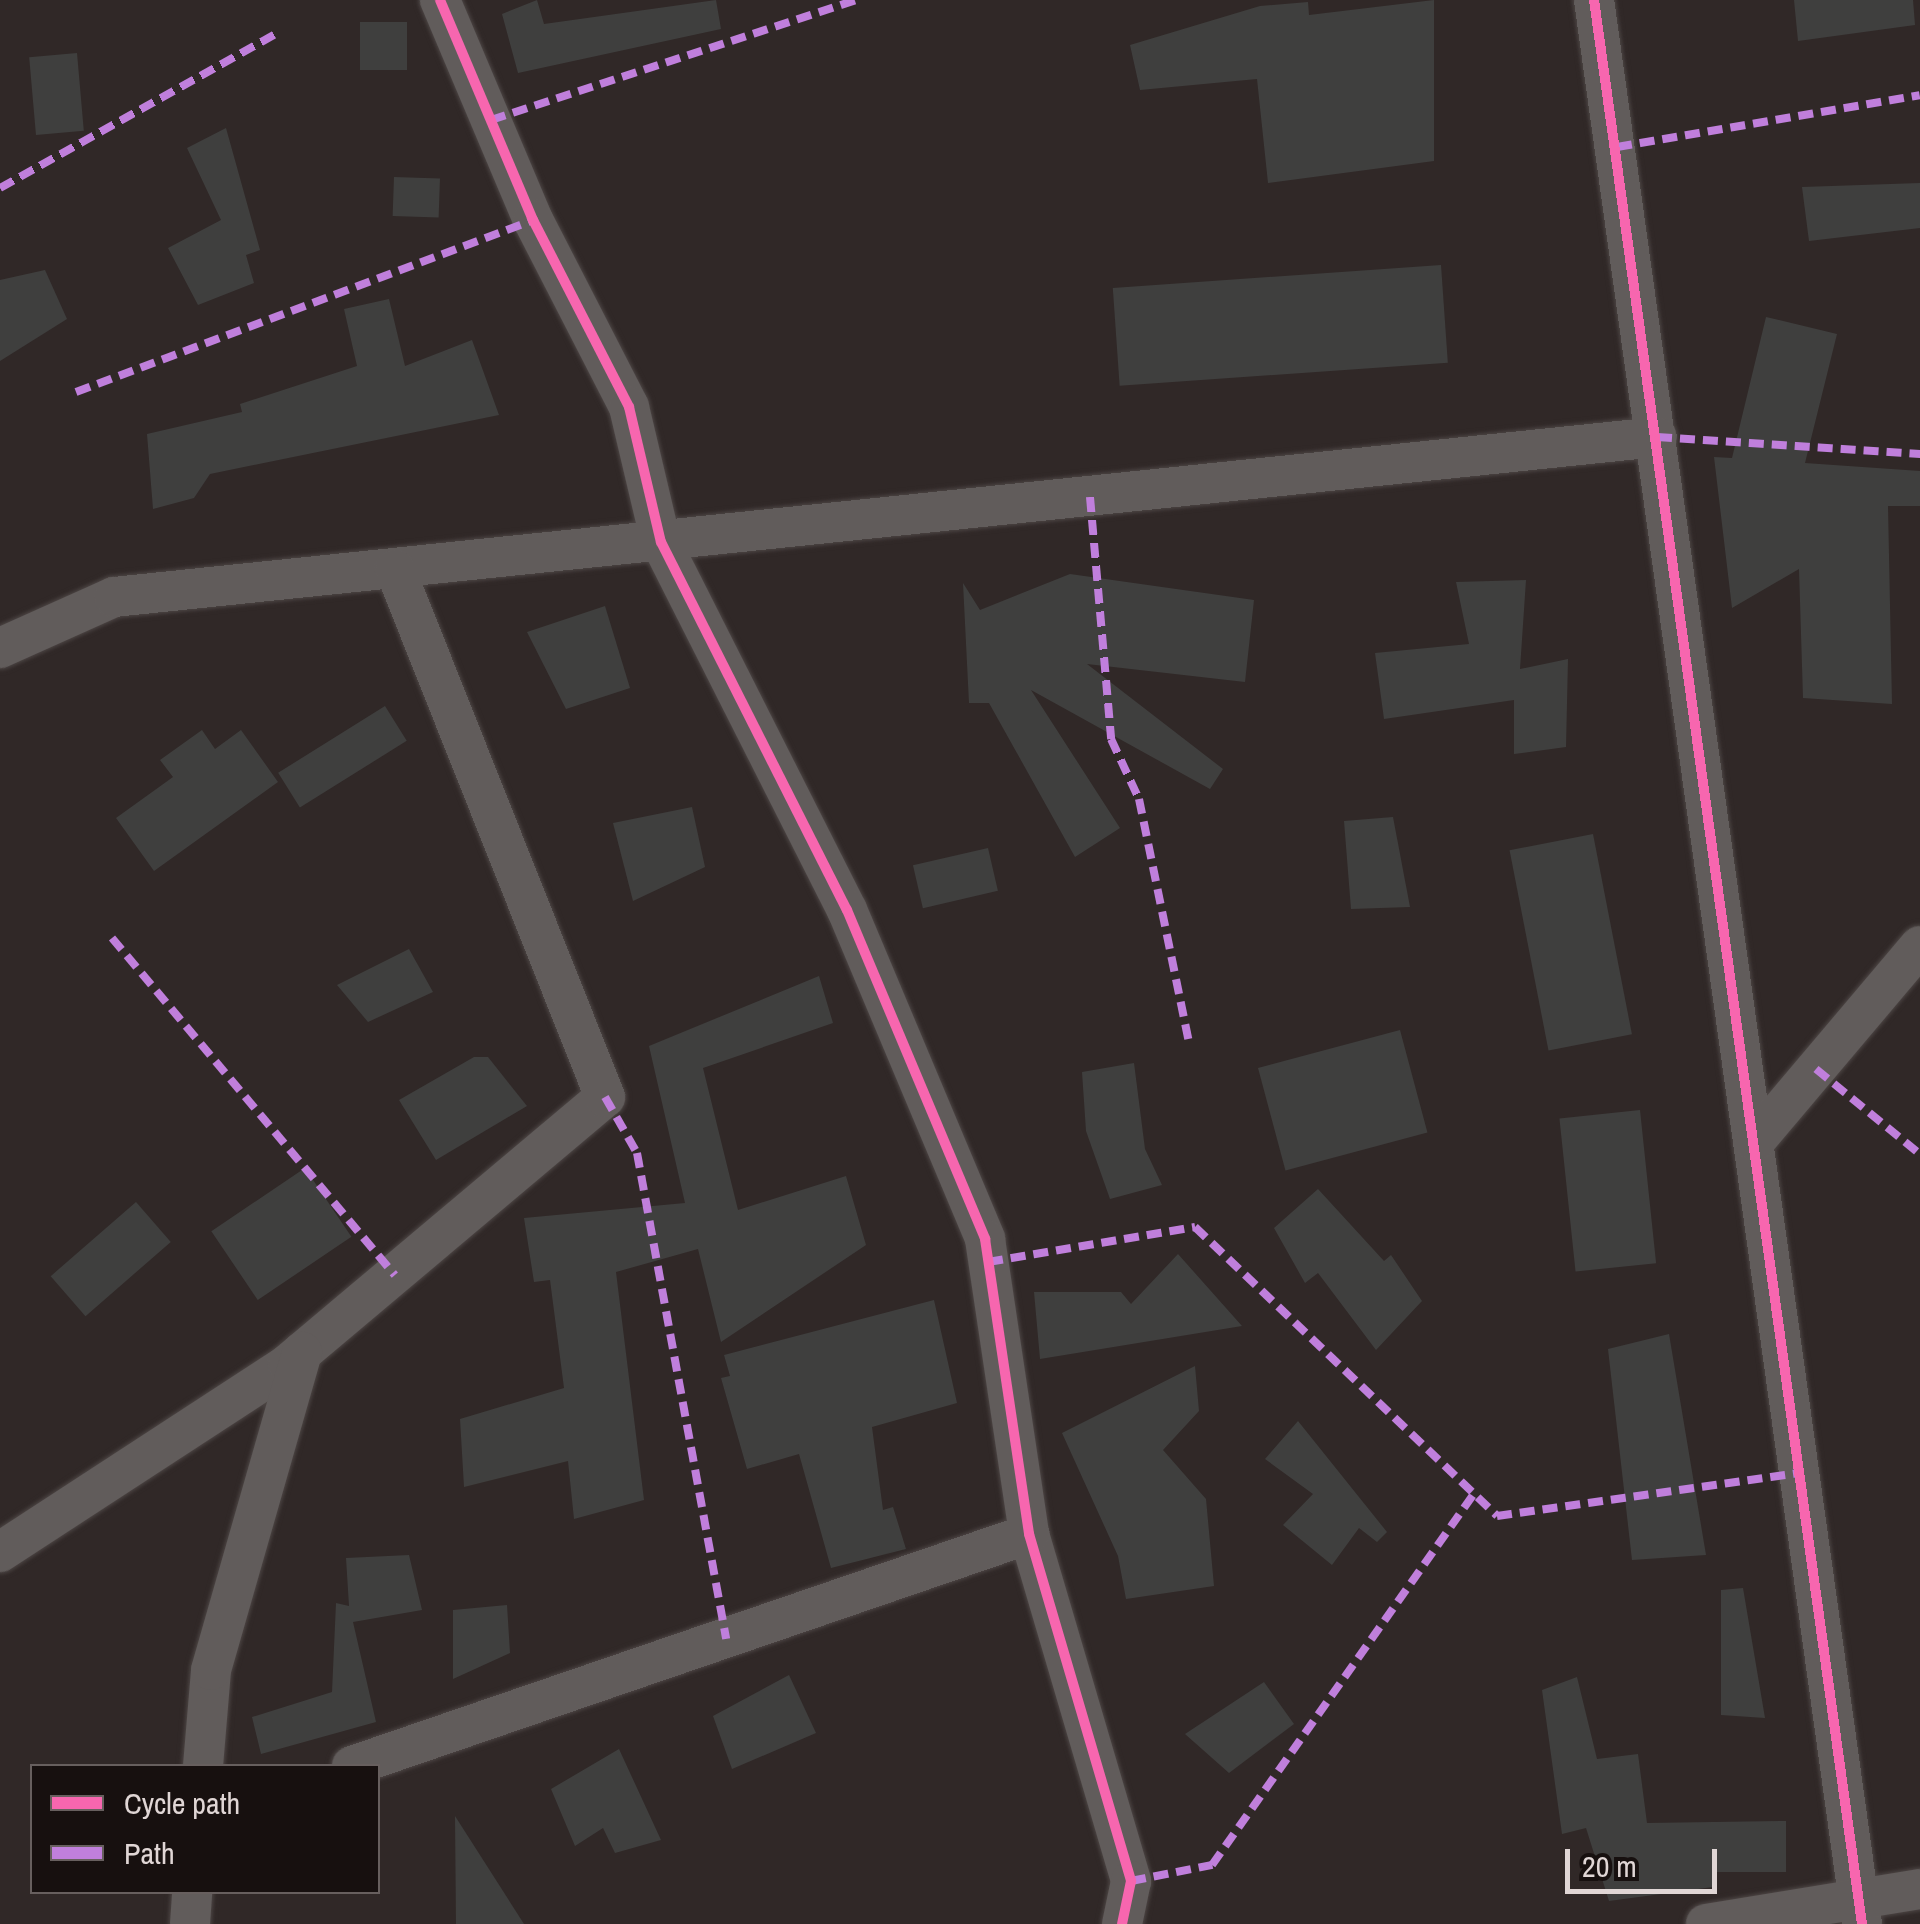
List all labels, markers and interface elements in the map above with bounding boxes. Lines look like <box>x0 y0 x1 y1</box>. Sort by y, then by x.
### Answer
legend <box>30 1764 380 1894</box>
text: Cycle path <box>124 1783 240 1823</box>
scale bar <box>1570 1829 1722 1891</box>
text: Path <box>124 1833 175 1873</box>
text: 20 m <box>1582 1846 1637 1886</box>

